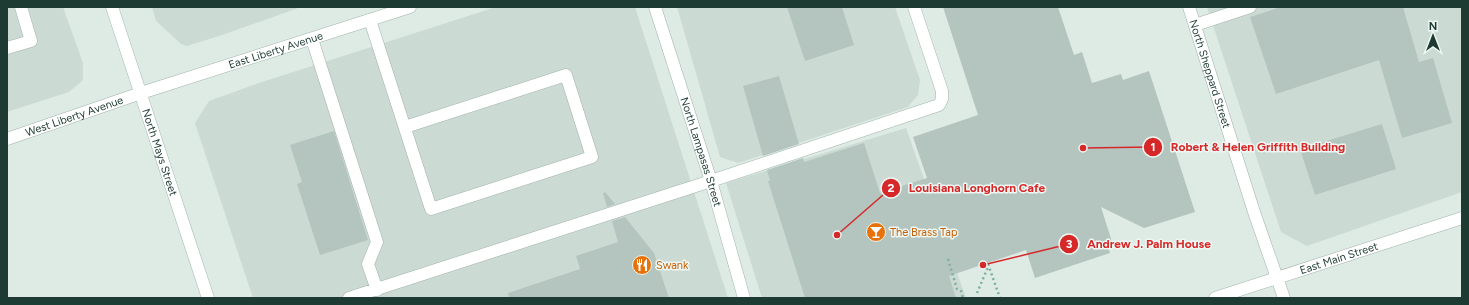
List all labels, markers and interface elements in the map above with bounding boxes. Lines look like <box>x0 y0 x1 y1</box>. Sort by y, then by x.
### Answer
north arrow <box>1413 16 1453 56</box>
street label: North Sheppard Street <box>1186 18 1233 130</box>
text: N <box>1429 20 1437 33</box>
street label: East Liberty Avenue <box>227 29 325 72</box>
street label: West Liberty Avenue <box>24 94 125 139</box>
street label: North Lampasas Street <box>677 96 724 208</box>
street label: North Mays Street <box>139 107 180 198</box>
callout: Robert & Helen Griffith Building <box>1143 135 1354 159</box>
text: 1 <box>1150 140 1156 154</box>
text: Robert & Helen Griffith Building <box>1171 140 1345 154</box>
callout: Louisiana Longhorn Cafe <box>881 176 1053 200</box>
text: 2 <box>888 181 895 195</box>
text: Louisiana Longhorn Cafe <box>909 181 1046 195</box>
bar icon: The Brass Tap <box>865 221 887 243</box>
place label: The Brass Tap <box>890 226 958 239</box>
callout: Andrew J. Palm House <box>1059 232 1218 256</box>
text: 3 <box>1066 237 1073 251</box>
text: Andrew J. Palm House <box>1087 237 1211 251</box>
street label: East Main Street <box>1298 240 1380 277</box>
restaurant icon: Swank <box>631 254 653 276</box>
place label: Swank <box>656 259 689 272</box>

